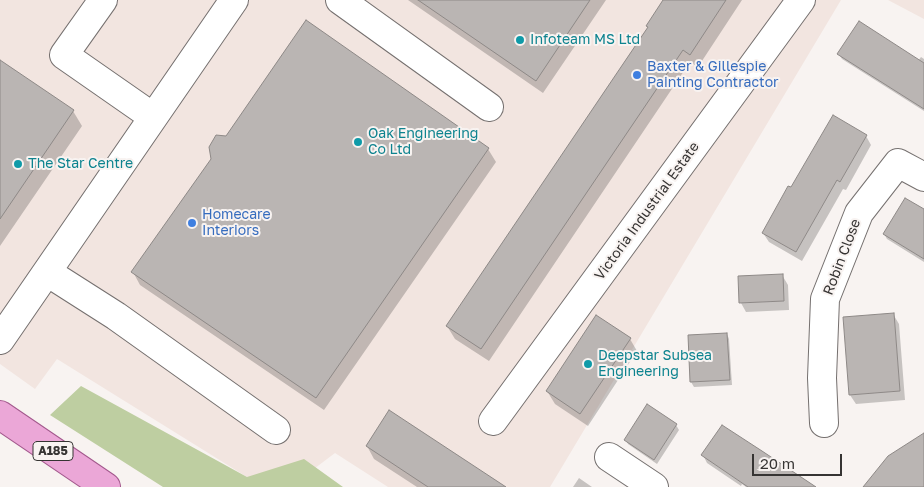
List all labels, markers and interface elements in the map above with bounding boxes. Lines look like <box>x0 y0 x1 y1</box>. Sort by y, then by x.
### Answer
place label: Infoteam MS Ltd <box>530 32 640 48</box>
marker: Infoteam MS Ltd <box>514 34 526 46</box>
place label: Baxter & Gillespie Painting Contractor <box>647 59 779 92</box>
marker: Baxter & Gillespie Painting Contractor <box>631 69 643 81</box>
place label: Oak Engineering Co Ltd <box>368 126 478 158</box>
marker: Oak Engineering Co Ltd <box>352 136 364 148</box>
street label: Victoria Industrial Estate <box>591 139 703 283</box>
place label: The Star Centre <box>28 156 133 172</box>
marker: The Star Centre <box>12 158 24 170</box>
place label: Homecare Interiors <box>202 207 271 240</box>
marker: Homecare Interiors <box>186 217 198 229</box>
street label: Robin Close <box>820 217 864 297</box>
place label: Deepstar Subsea Engineering <box>598 348 712 381</box>
marker: Deepstar Subsea Engineering <box>582 358 594 370</box>
road number: A185 <box>33 442 73 461</box>
scale bar <box>754 444 844 476</box>
text: 20 m <box>760 454 795 472</box>

